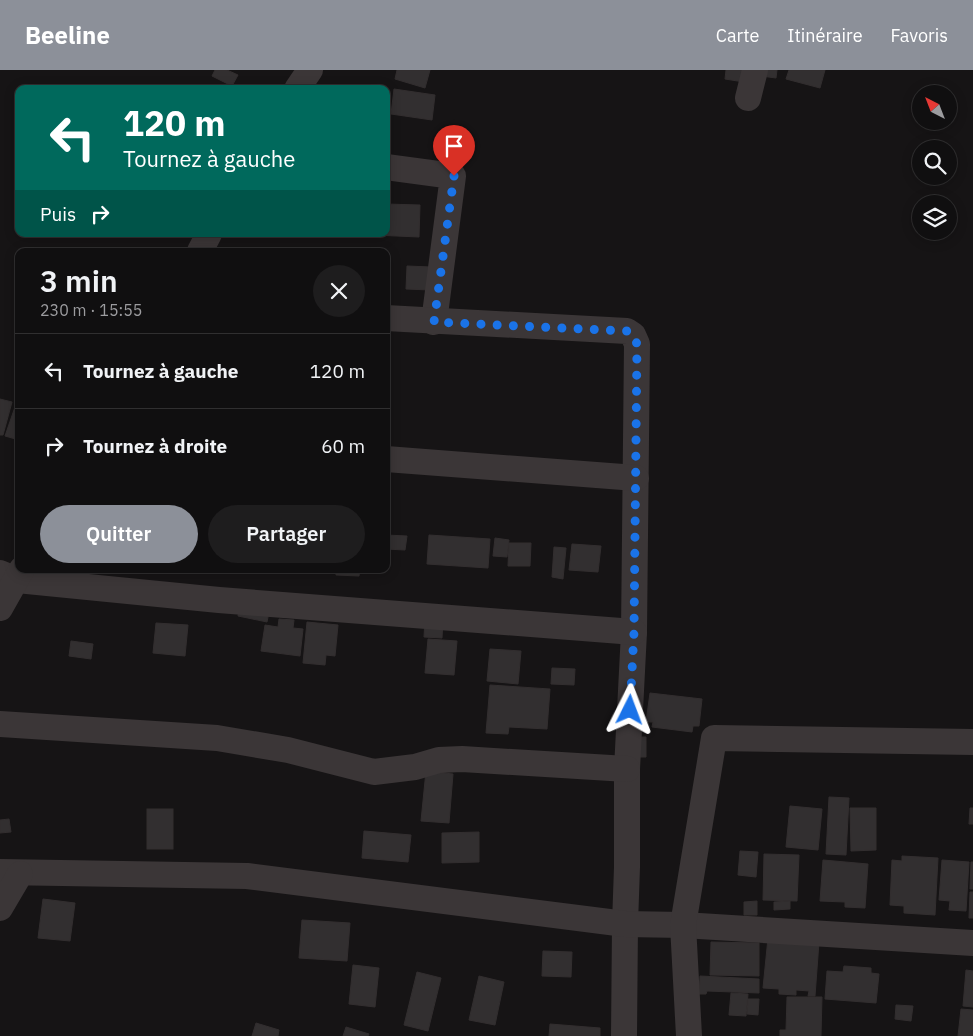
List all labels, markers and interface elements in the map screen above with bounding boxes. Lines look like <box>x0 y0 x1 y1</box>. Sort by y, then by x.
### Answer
text: Beeline <box>25 19 110 51</box>
text: Carte <box>716 24 759 47</box>
text: Itinéraire <box>787 24 863 47</box>
text: Favoris <box>891 24 948 47</box>
north arrow <box>912 85 958 130</box>
map controls <box>912 85 957 240</box>
text: 120 m <box>123 100 226 146</box>
icon: left <box>40 105 105 170</box>
pin <box>433 125 475 176</box>
icon: arrive <box>440 132 468 160</box>
button: search <box>912 140 957 185</box>
text: Tournez à gauche <box>123 144 295 173</box>
button: layers <box>912 195 957 240</box>
icon: right <box>86 200 114 228</box>
text: Puis <box>40 202 76 226</box>
text: 3 min <box>40 261 118 300</box>
button: close <box>313 265 365 317</box>
text: 230 m · 15:55 <box>40 300 142 320</box>
icon: left <box>40 357 68 385</box>
text: Tournez à gauche <box>83 359 239 383</box>
text: 120 m <box>310 359 365 383</box>
icon: right <box>40 432 68 460</box>
text: Tournez à droite <box>83 434 227 458</box>
text: 60 m <box>321 434 365 458</box>
button: Quitter <box>40 505 198 563</box>
button: Partager <box>208 505 365 563</box>
position arrow <box>603 683 655 735</box>

